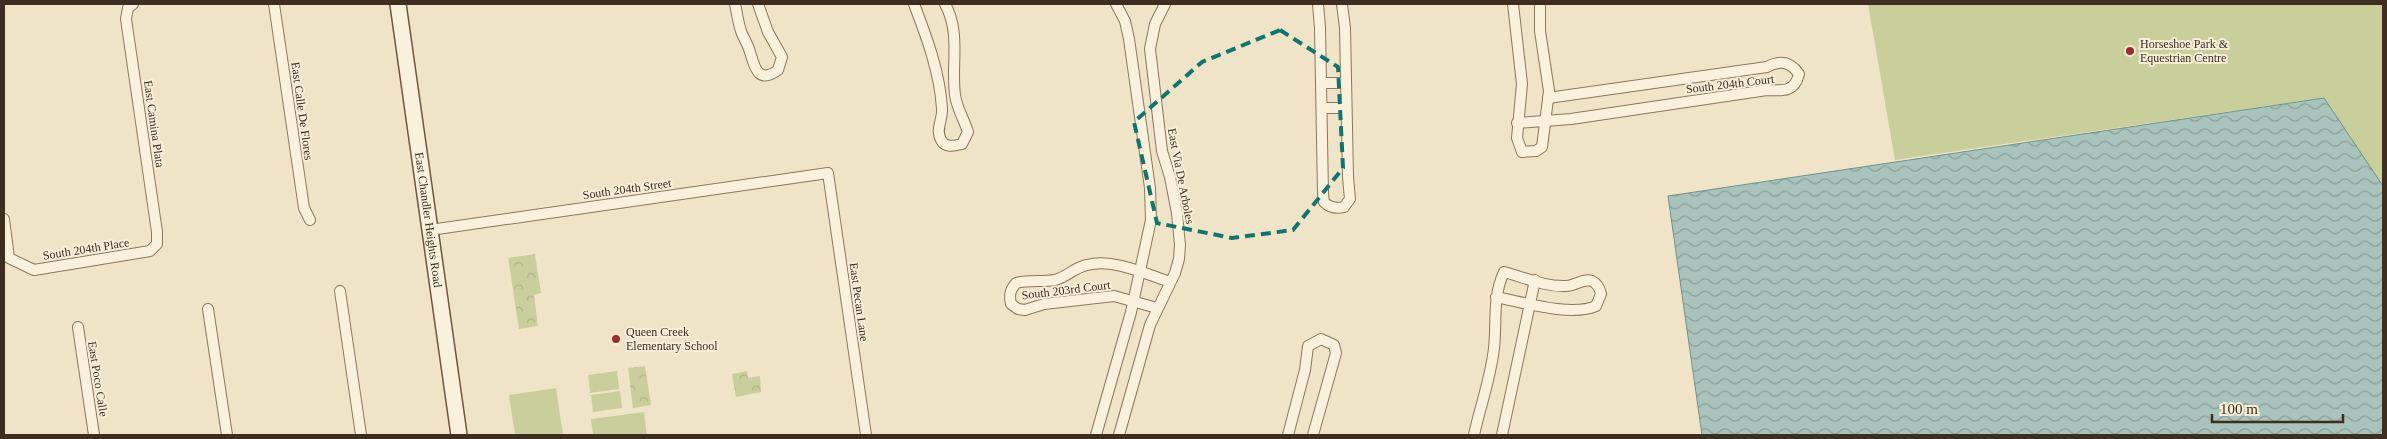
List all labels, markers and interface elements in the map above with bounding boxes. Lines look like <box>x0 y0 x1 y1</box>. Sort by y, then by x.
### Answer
place label: Horseshoe Park & Equestrian Centre <box>2140 37 2229 65</box>
marker: Horseshoe Park & Equestrian Centre <box>2124 45 2136 57</box>
street label: East Calle De Flores <box>288 61 316 161</box>
street label: South 204th Court <box>1685 72 1776 96</box>
street label: East Camina Plata <box>141 79 167 169</box>
street label: East Via De Arboles <box>1165 127 1197 225</box>
street label: East Chandler Heights Road <box>412 151 445 288</box>
street label: South 204th Street <box>582 176 673 202</box>
street label: South 204th Place <box>42 235 130 263</box>
street label: East Pecan Lane <box>847 262 871 342</box>
street label: South 203rd Court <box>1021 278 1112 302</box>
place label: Queen Creek Elementary School <box>626 325 718 353</box>
marker: Queen Creek Elementary School <box>610 333 622 345</box>
street label: East Poco Calle <box>85 340 111 418</box>
scale bar <box>2212 392 2343 424</box>
text: 100 m <box>2220 401 2258 417</box>

